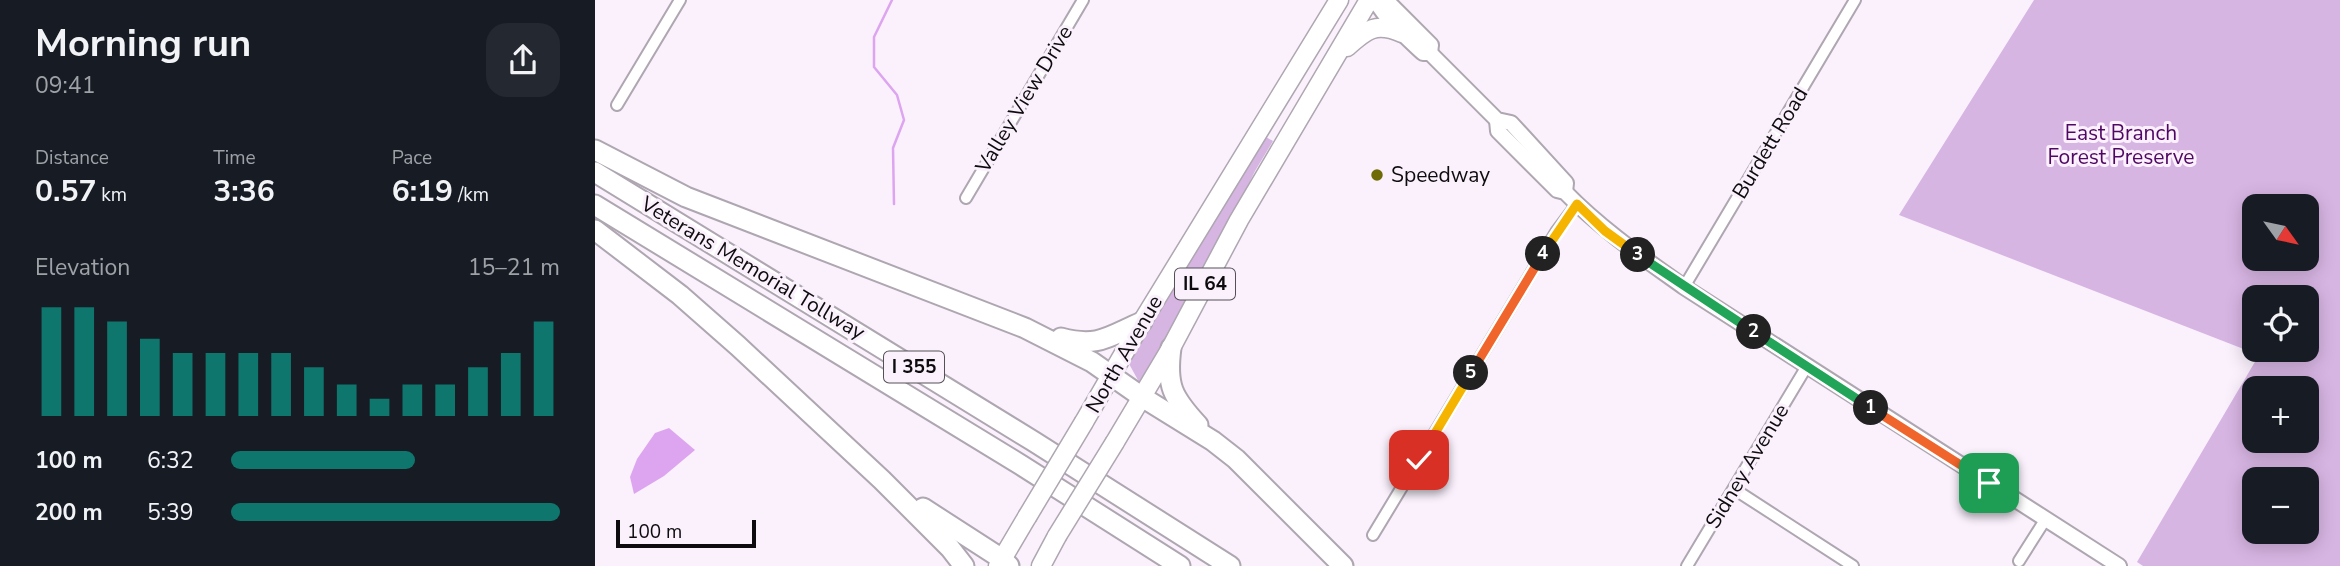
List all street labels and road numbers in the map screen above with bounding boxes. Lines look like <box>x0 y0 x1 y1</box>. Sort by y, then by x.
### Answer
street label: Valley View Drive <box>968 20 1079 179</box>
street label: Burdett Road <box>1726 82 1814 204</box>
street label: Veterans Memorial Tollway <box>635 189 870 346</box>
road number: IL 64 <box>1175 268 1235 300</box>
street label: North Avenue <box>1079 290 1169 418</box>
road number: I 355 <box>884 352 944 382</box>
street label: Sidney Avenue <box>1699 399 1795 533</box>

